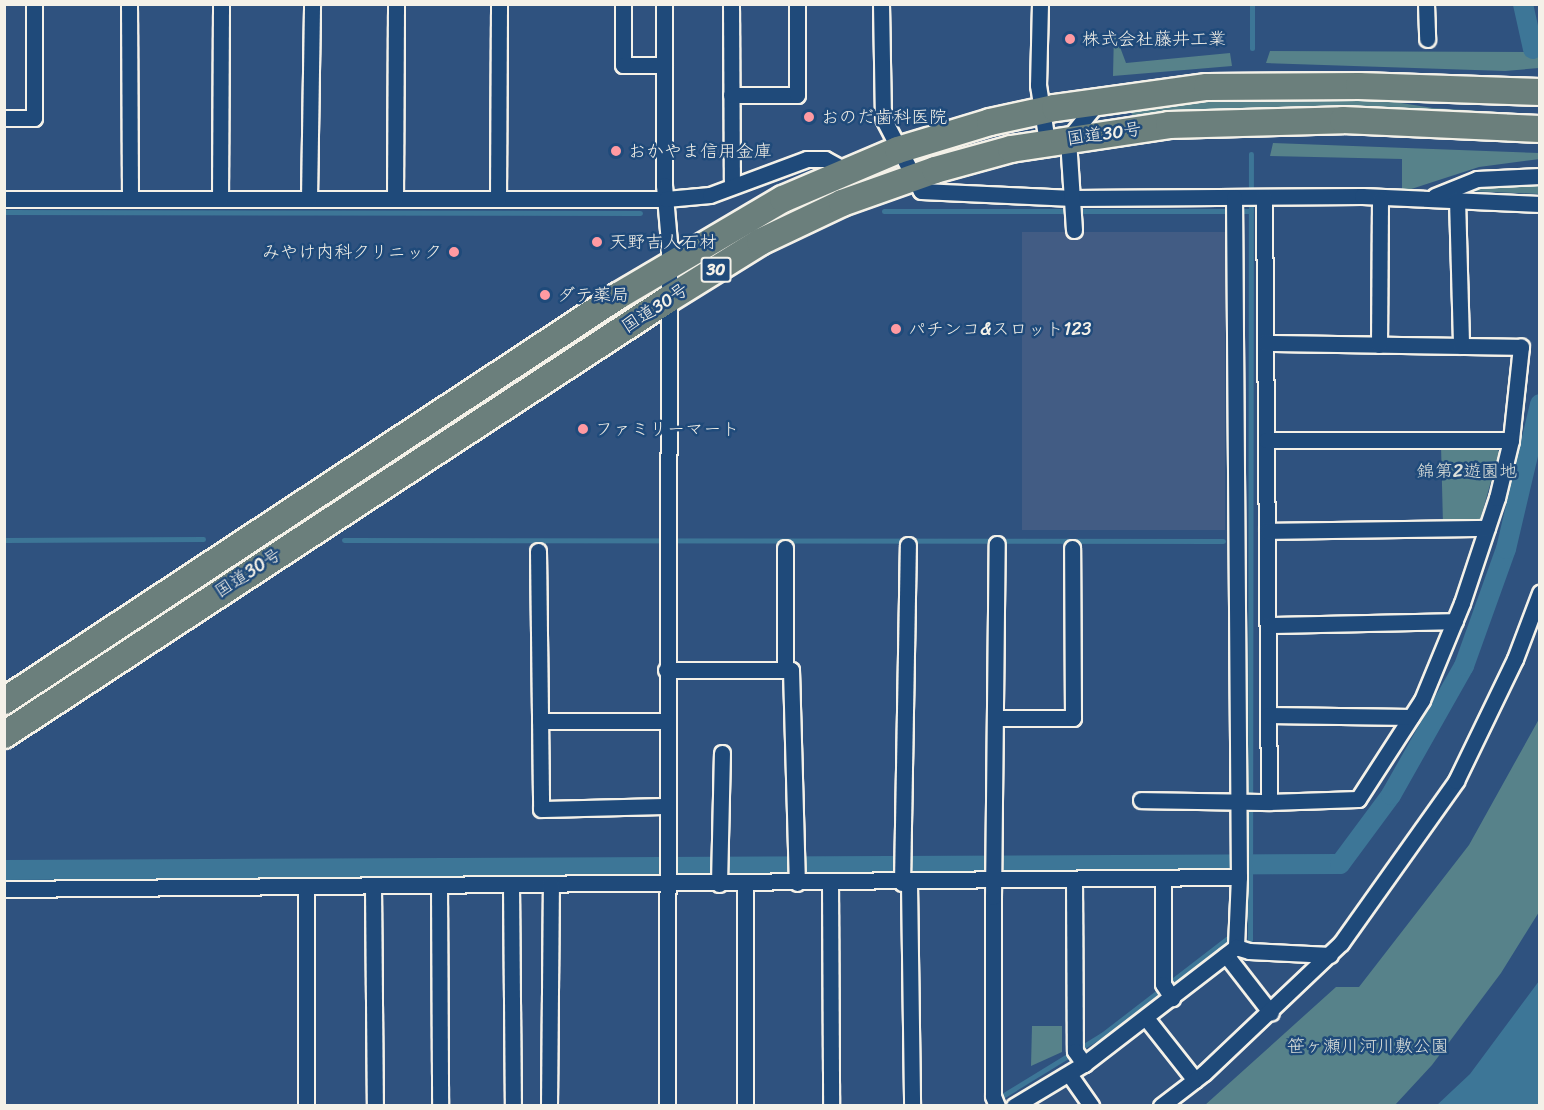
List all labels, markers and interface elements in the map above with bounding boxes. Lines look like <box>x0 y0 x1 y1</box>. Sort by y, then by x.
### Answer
place label: 株式会社藤井工業 <box>1082 28 1226 50</box>
marker: 株式会社藤井工業 <box>1063 32 1077 46</box>
place label: おのだ歯科医院 <box>821 106 947 128</box>
marker: おのだ歯科医院 <box>802 110 816 124</box>
street label: 国道30号 <box>1065 118 1143 150</box>
place label: おかやま信用金庫 <box>628 140 772 162</box>
marker: おかやま信用金庫 <box>609 144 623 158</box>
place label: 天野吉人石材 <box>609 231 717 253</box>
marker: 天野吉人石材 <box>590 235 604 249</box>
place label: みやけ内科クリニック <box>262 241 442 263</box>
marker: みやけ内科クリニック <box>447 245 461 259</box>
road number: 30 <box>700 257 732 283</box>
street label: 国道30号 <box>618 278 692 338</box>
place label: ダテ薬局 <box>557 284 629 306</box>
marker: ダテ薬局 <box>538 288 552 302</box>
place label: パチンコ&スロット123 <box>908 318 1091 340</box>
marker: パチンコ&スロット123 <box>889 322 903 336</box>
place label: ファミリーマート <box>595 418 739 440</box>
marker: ファミリーマート <box>576 422 590 436</box>
park label: 錦第2遊園地 <box>1417 460 1517 482</box>
street label: 国道30号 <box>211 543 285 603</box>
park label: 笹ヶ瀬川河川敷公園 <box>1287 1035 1449 1057</box>

